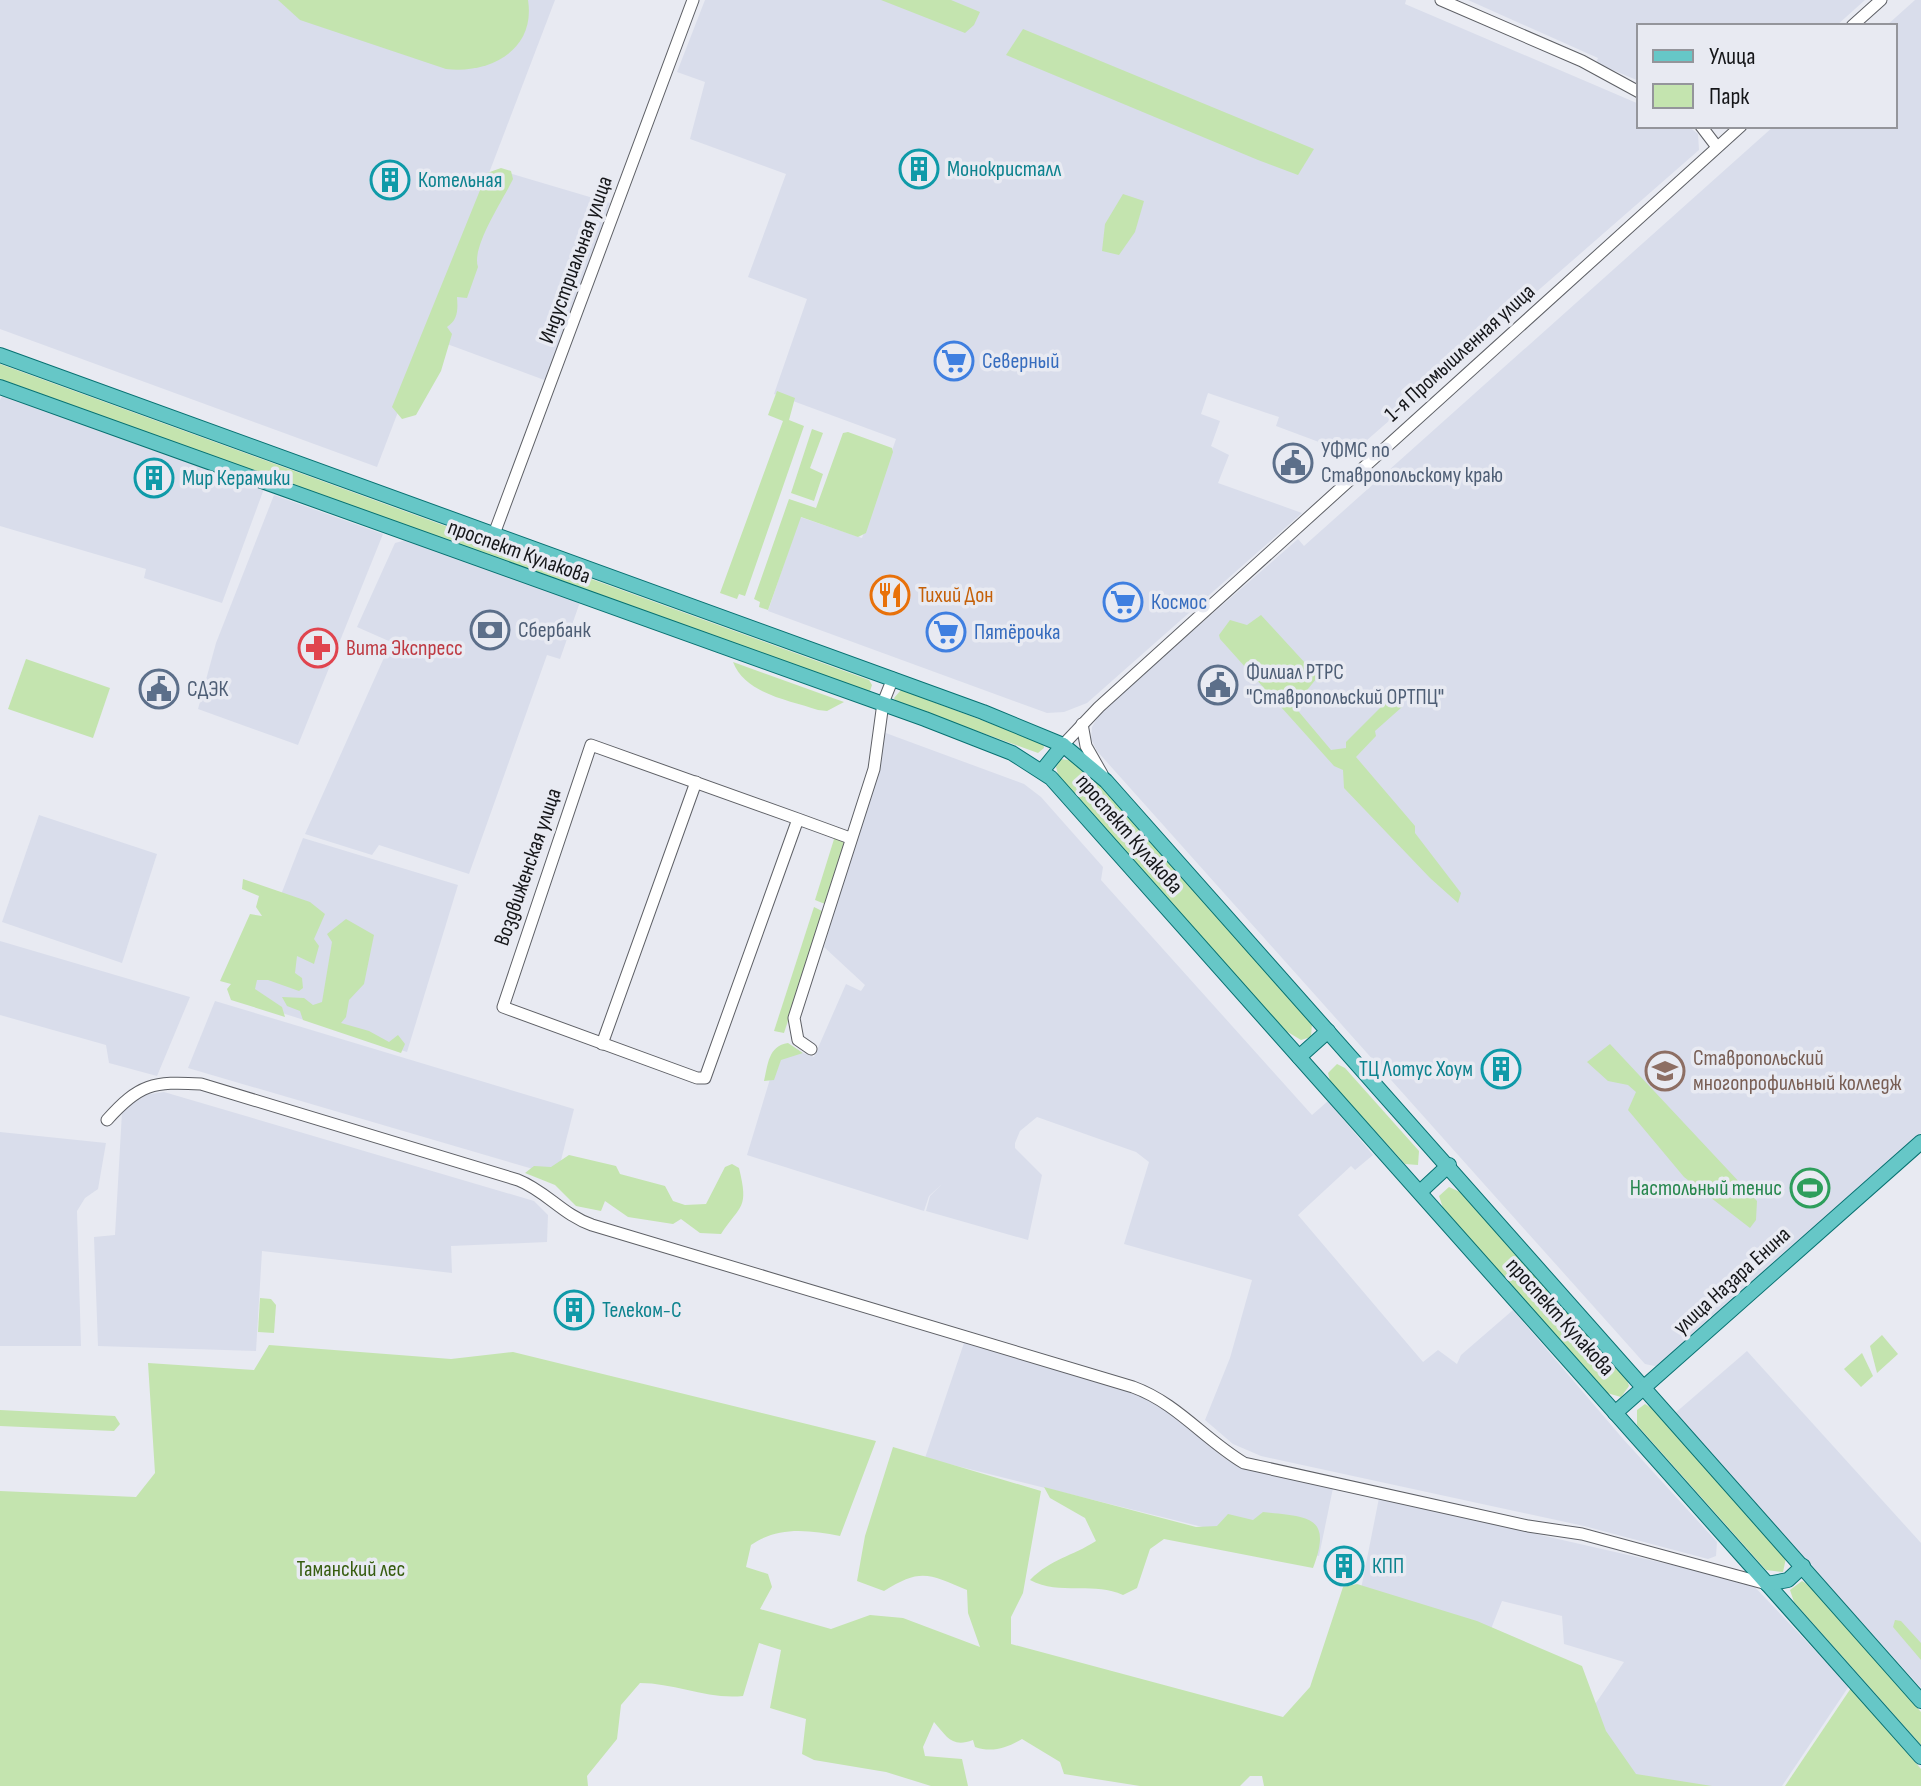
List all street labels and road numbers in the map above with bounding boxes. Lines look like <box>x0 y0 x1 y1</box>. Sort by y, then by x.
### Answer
street label: Индустриальная улица <box>533 173 619 347</box>
street label: 1-я Промышленная улица <box>1379 278 1541 428</box>
street label: проспект Кулакова <box>444 514 594 590</box>
street label: проспект Кулакова <box>1070 769 1188 899</box>
street label: Воздвиженская улица <box>488 785 568 949</box>
street label: улица Назара Енина <box>1668 1221 1796 1341</box>
street label: проспект Кулакова <box>1500 1252 1620 1382</box>

